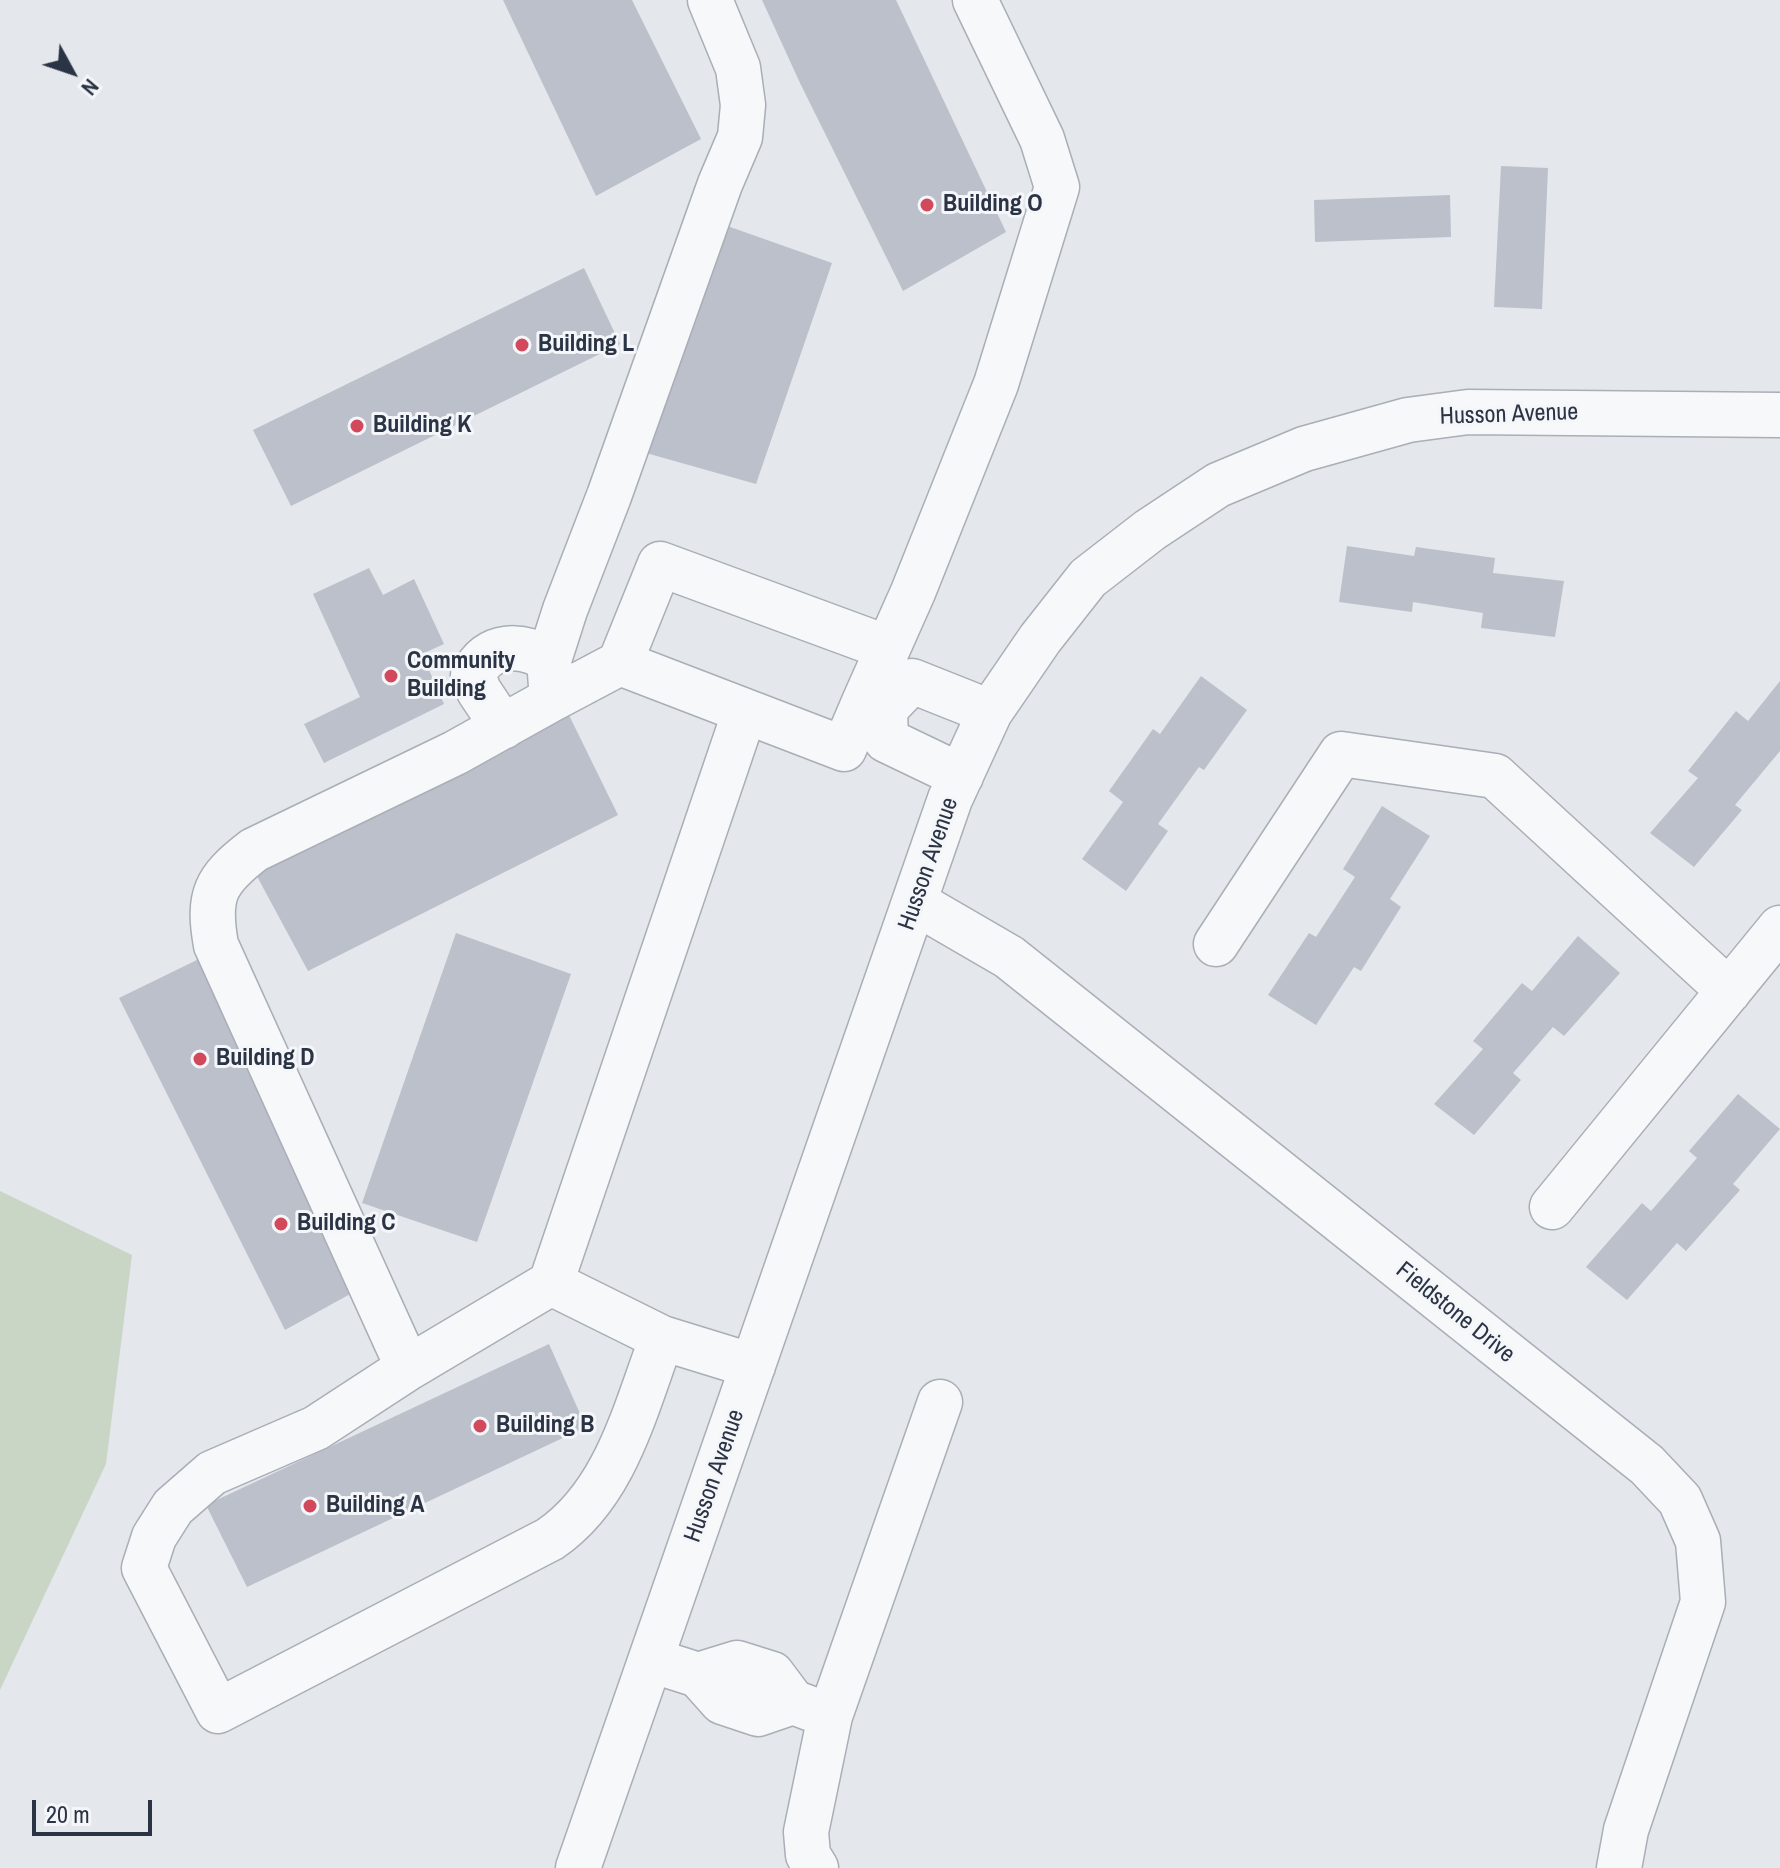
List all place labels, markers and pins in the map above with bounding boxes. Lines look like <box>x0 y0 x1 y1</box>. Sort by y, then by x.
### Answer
place label: Building O <box>943 191 1043 219</box>
marker: Building O <box>918 196 936 214</box>
place label: Building L <box>538 331 634 359</box>
marker: Building L <box>513 336 531 354</box>
place label: Building K <box>373 412 471 440</box>
marker: Building K <box>348 417 366 435</box>
place label: Community Building <box>407 648 515 704</box>
marker: Community Building <box>382 667 400 685</box>
place label: Building D <box>216 1045 314 1073</box>
marker: Building D <box>191 1050 209 1068</box>
place label: Building C <box>297 1210 395 1238</box>
marker: Building C <box>272 1215 290 1233</box>
place label: Building B <box>496 1412 594 1440</box>
marker: Building B <box>471 1417 489 1435</box>
place label: Building A <box>326 1492 424 1520</box>
marker: Building A <box>301 1497 319 1515</box>

